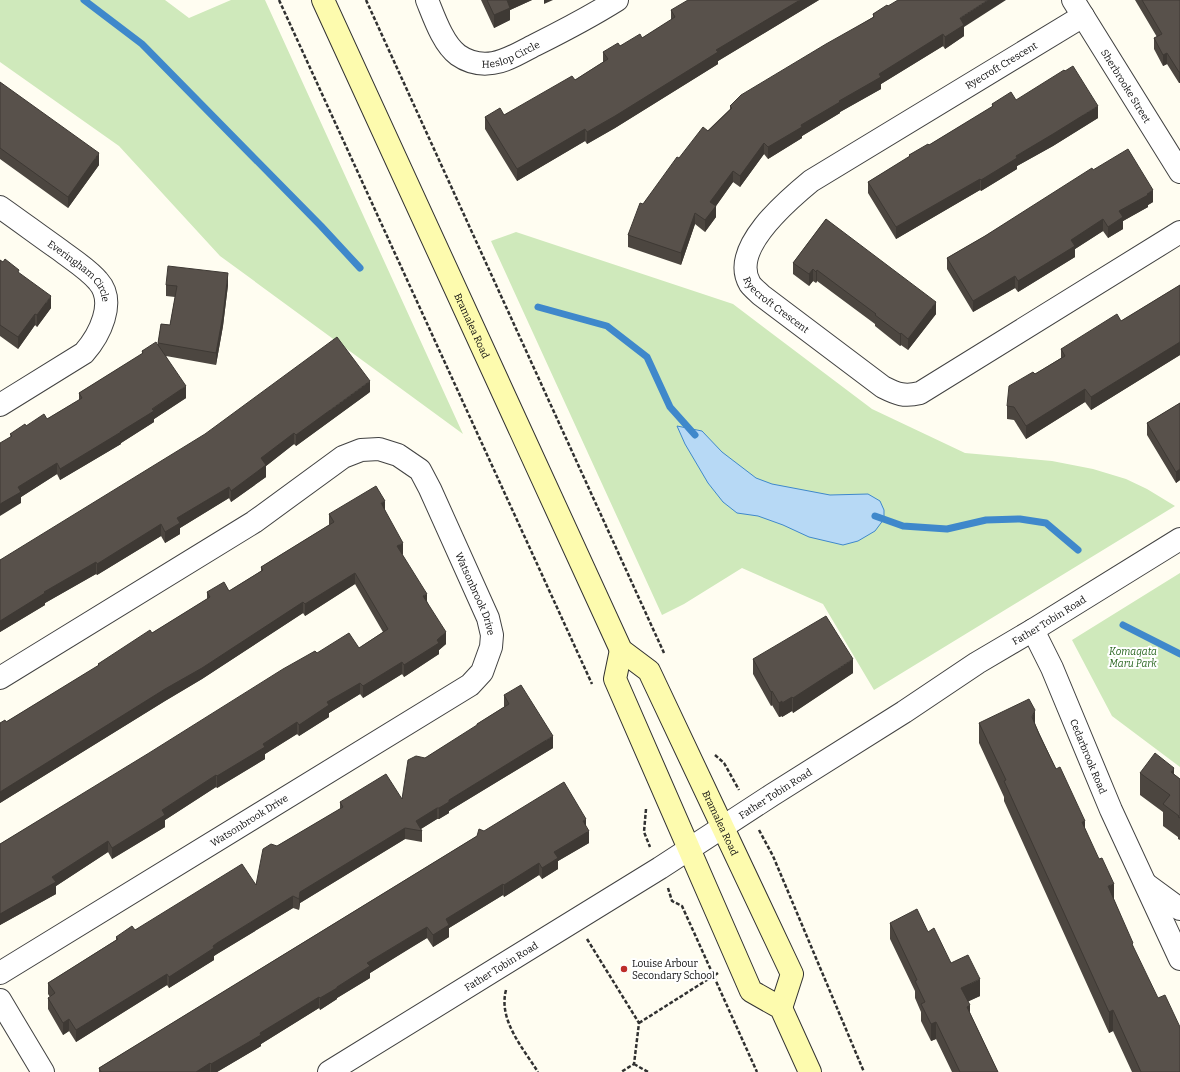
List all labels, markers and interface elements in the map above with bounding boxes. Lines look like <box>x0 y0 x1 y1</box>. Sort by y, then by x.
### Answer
street label: Heslop Circle <box>482 39 542 71</box>
street label: Ryecroft Crescent <box>963 39 1040 92</box>
street label: Sherbrooke Street <box>1098 47 1153 126</box>
street label: Everingham Circle <box>45 238 111 303</box>
street label: Ryecroft Crescent <box>740 275 811 336</box>
street label: Bramalea Road <box>451 291 491 360</box>
street label: Watsonbrook Drive <box>452 551 497 637</box>
street label: Father Tobin Road <box>1010 594 1088 648</box>
park label: Komagata Maru Park <box>1109 646 1157 670</box>
street label: Cedarbrook Road <box>1067 717 1109 796</box>
street label: Father Tobin Road <box>737 766 814 822</box>
street label: Bramalea Road <box>699 789 740 858</box>
street label: Watsonbrook Drive <box>209 792 290 850</box>
street label: Father Tobin Road <box>462 940 541 994</box>
place label: Louise Arbour Secondary School <box>632 958 715 982</box>
marker: Louise Arbour Secondary School <box>619 964 629 974</box>

